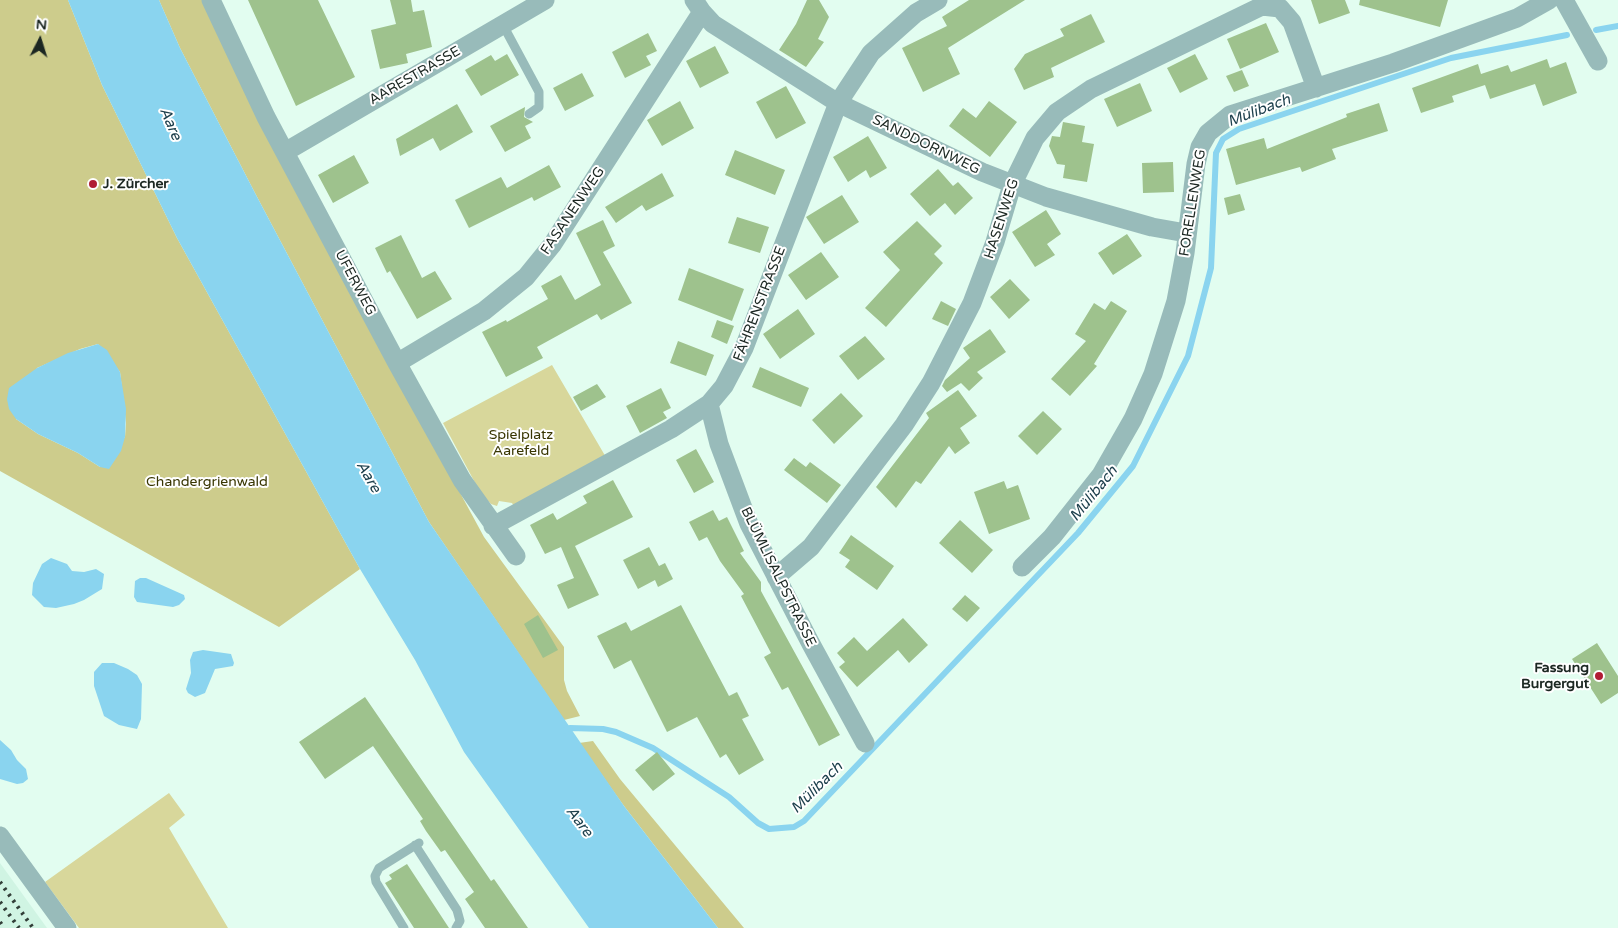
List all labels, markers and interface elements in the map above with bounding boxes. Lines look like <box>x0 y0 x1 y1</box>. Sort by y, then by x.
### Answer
north arrow <box>15 15 65 65</box>
text: N <box>35 16 48 34</box>
street label: AARESTRASSE <box>366 43 464 109</box>
water label: Mülibach <box>1225 91 1293 131</box>
water label: Aare <box>155 105 185 143</box>
street label: SANDDORNWEG <box>870 112 982 178</box>
street label: FORELLENWEG <box>1176 148 1210 258</box>
street label: FASANENWEG <box>537 164 609 258</box>
place label: J. Zürcher <box>103 176 169 192</box>
street label: HASENWEG <box>981 177 1023 261</box>
marker: J. Zürcher <box>87 178 99 190</box>
street label: FÄHRENSTRASSE <box>730 244 790 364</box>
street label: UFERWEG <box>331 247 379 319</box>
park label: Spielplatz Aarefeld <box>489 427 553 460</box>
water label: Aare <box>352 458 384 496</box>
water label: Mülibach <box>1066 463 1122 525</box>
park label: Chandergrienwald <box>146 474 268 490</box>
street label: BLÜMLISALPSTRASSE <box>737 504 819 650</box>
place label: Fassung Burgergut <box>1521 660 1589 692</box>
marker: Fassung Burgergut <box>1593 670 1605 682</box>
water label: Mülibach <box>787 758 847 818</box>
water label: Aare <box>562 803 596 841</box>

